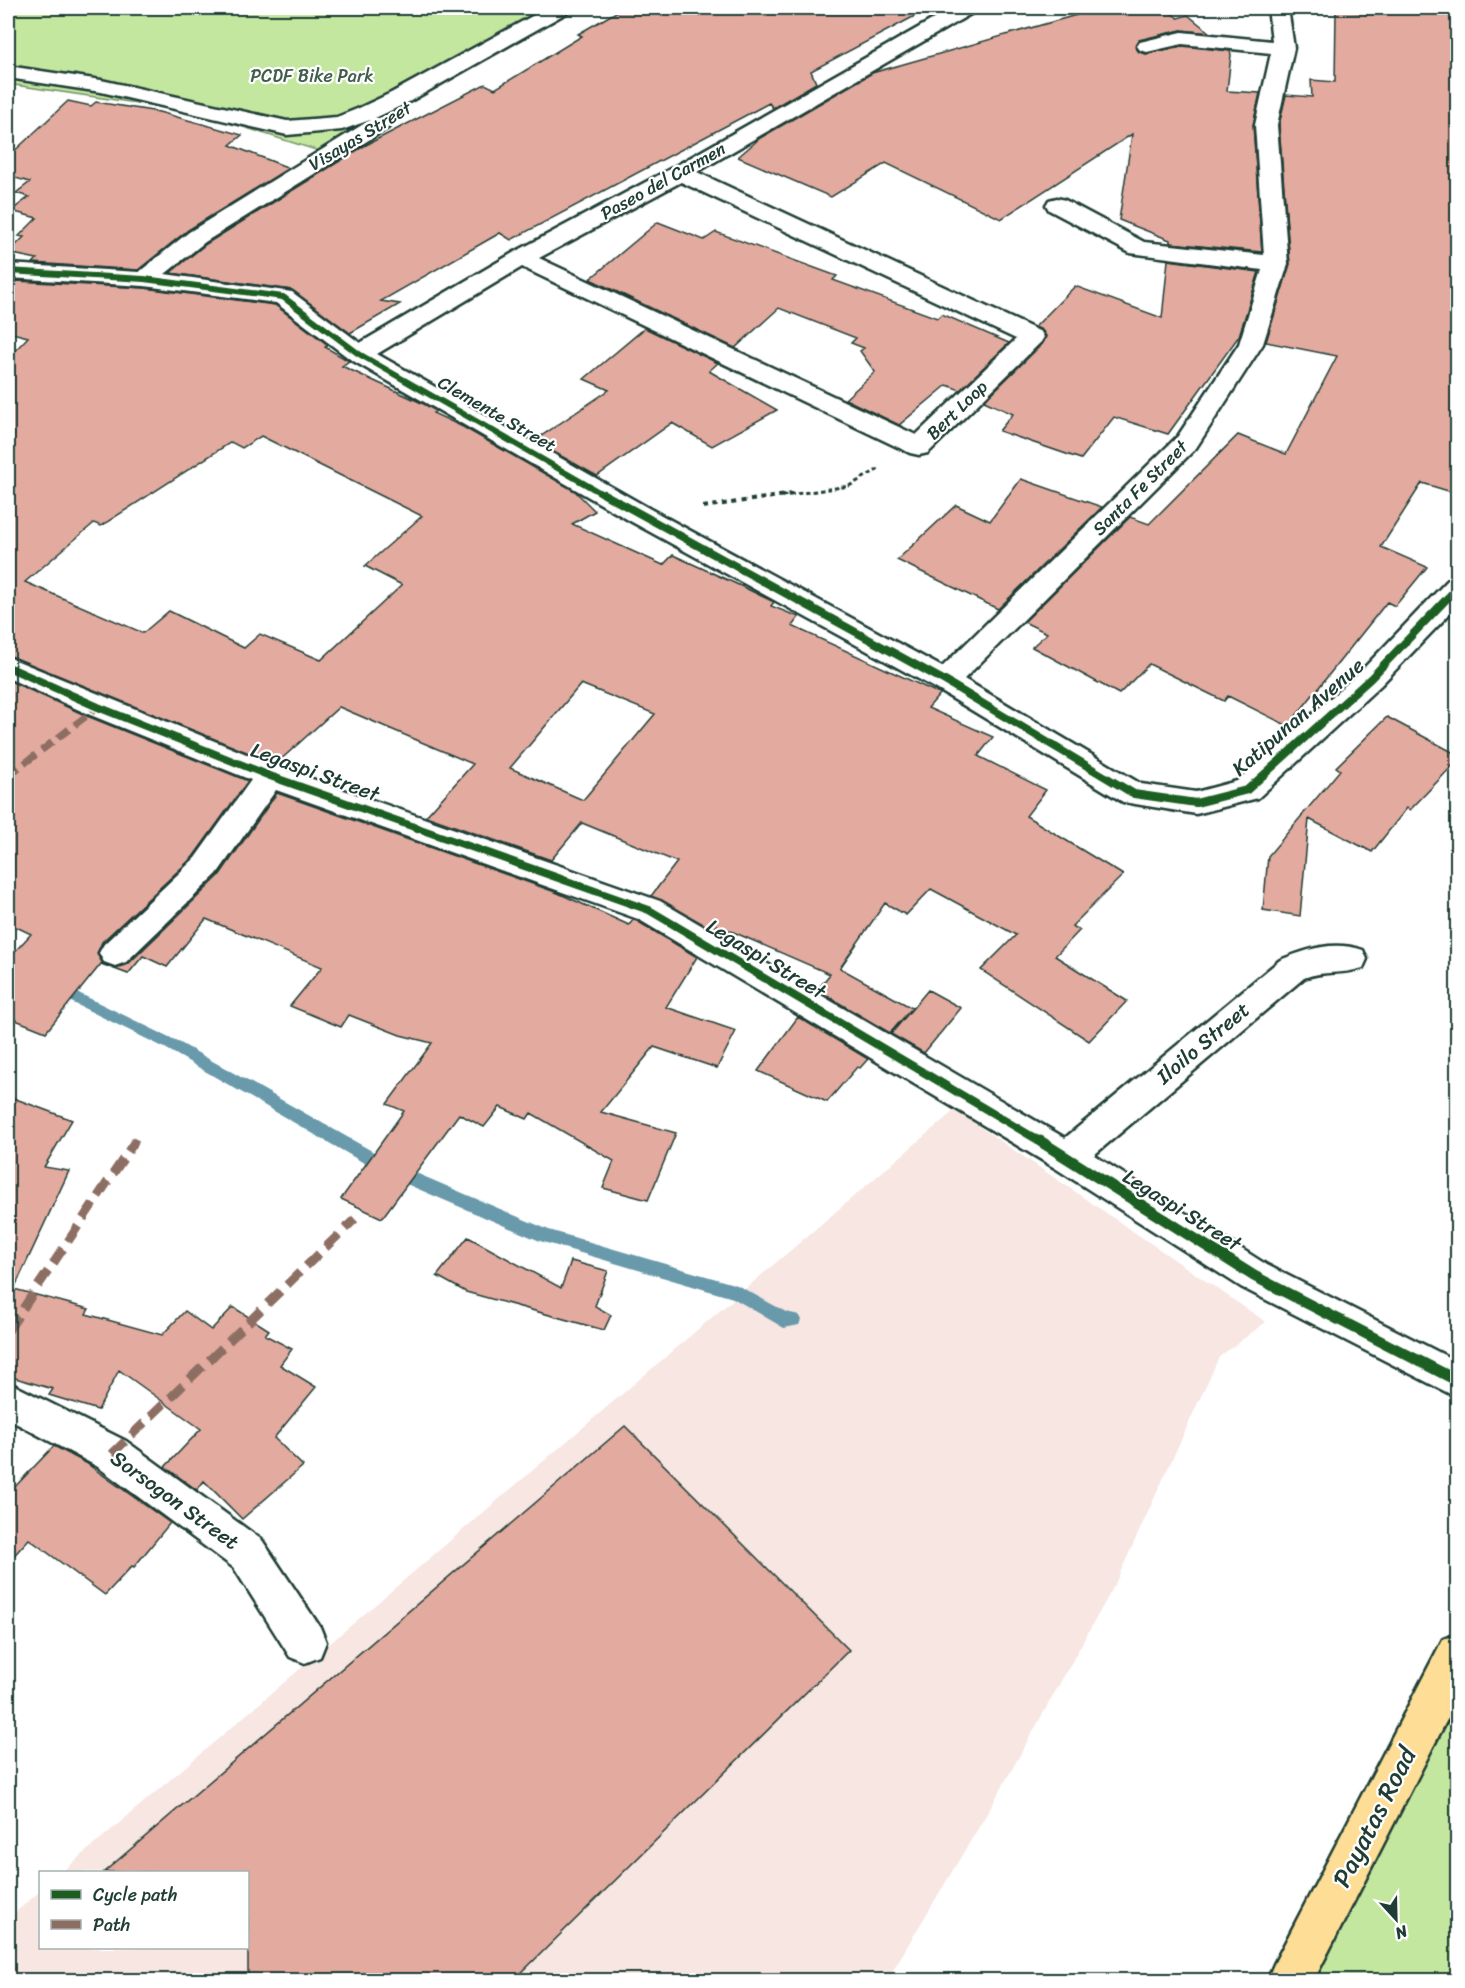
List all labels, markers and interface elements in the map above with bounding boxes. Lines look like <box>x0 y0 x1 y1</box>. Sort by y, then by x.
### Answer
park label: PCDF Bike Park <box>250 60 374 92</box>
street label: Visayas Street <box>302 92 418 180</box>
street label: Paseo del Carmen <box>594 133 732 229</box>
street label: Clemente Street <box>432 367 563 461</box>
street label: Bert Loop <box>918 372 996 448</box>
street label: Santa Fe Street <box>1084 432 1196 544</box>
street label: Katipunan Avenue <box>1222 648 1374 786</box>
street label: Legaspi Street <box>245 731 386 813</box>
street label: Legaspi Street <box>698 908 835 1011</box>
street label: Iloilo Street <box>1146 992 1259 1095</box>
street label: Legaspi Street <box>1115 1158 1250 1263</box>
street label: Sorsogon Street <box>102 1440 248 1560</box>
street label: Payatas Road <box>1319 1736 1430 1896</box>
legend <box>39 1871 249 1949</box>
text: Cycle path <box>93 1879 177 1911</box>
north arrow <box>1366 1889 1426 1949</box>
text: Path <box>93 1909 130 1941</box>
text: N <box>1390 1917 1413 1948</box>

